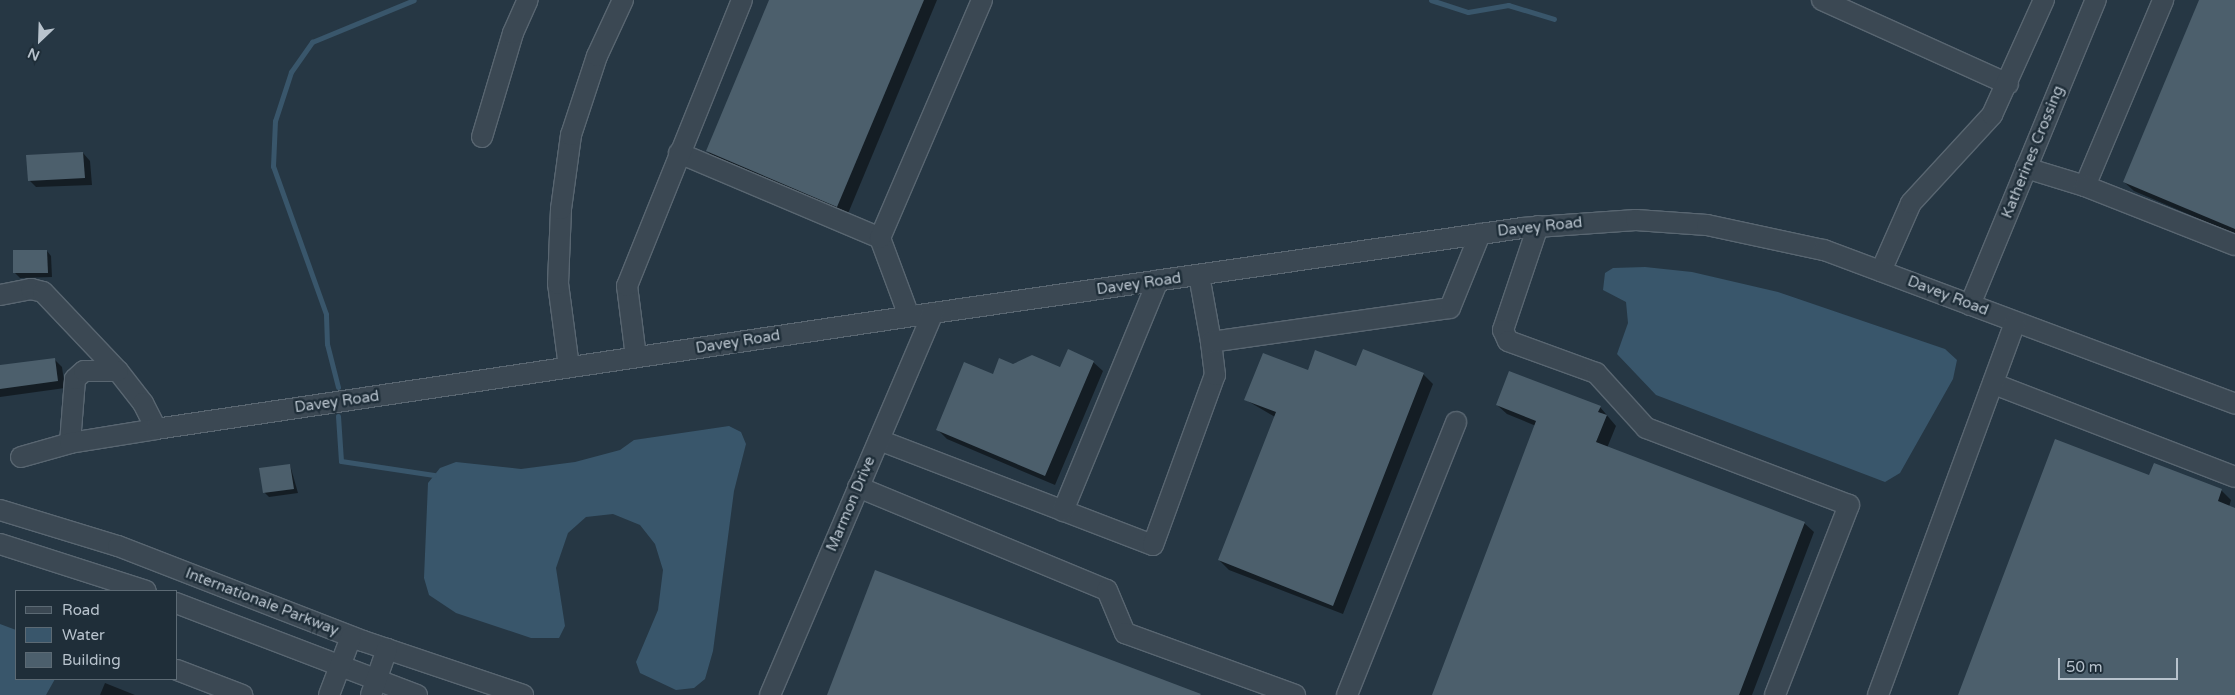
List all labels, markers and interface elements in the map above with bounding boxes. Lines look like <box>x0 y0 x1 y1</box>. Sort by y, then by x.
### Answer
north arrow <box>15 15 65 65</box>
text: N <box>25 44 42 64</box>
street label: Katherines Crossing <box>1998 83 2068 221</box>
street label: Davey Road <box>1497 214 1583 240</box>
street label: Davey Road <box>1096 269 1182 299</box>
street label: Davey Road <box>1905 272 1991 320</box>
street label: Davey Road <box>694 326 782 358</box>
street label: Davey Road <box>294 387 380 417</box>
street label: Marmon Drive <box>823 454 879 554</box>
street label: Internationale Parkway <box>183 564 341 640</box>
legend <box>15 590 178 680</box>
text: Road <box>62 601 100 619</box>
text: Water <box>62 626 105 644</box>
scale bar <box>2060 648 2180 680</box>
text: Building <box>62 651 121 669</box>
text: 50 m <box>2066 658 2103 676</box>

